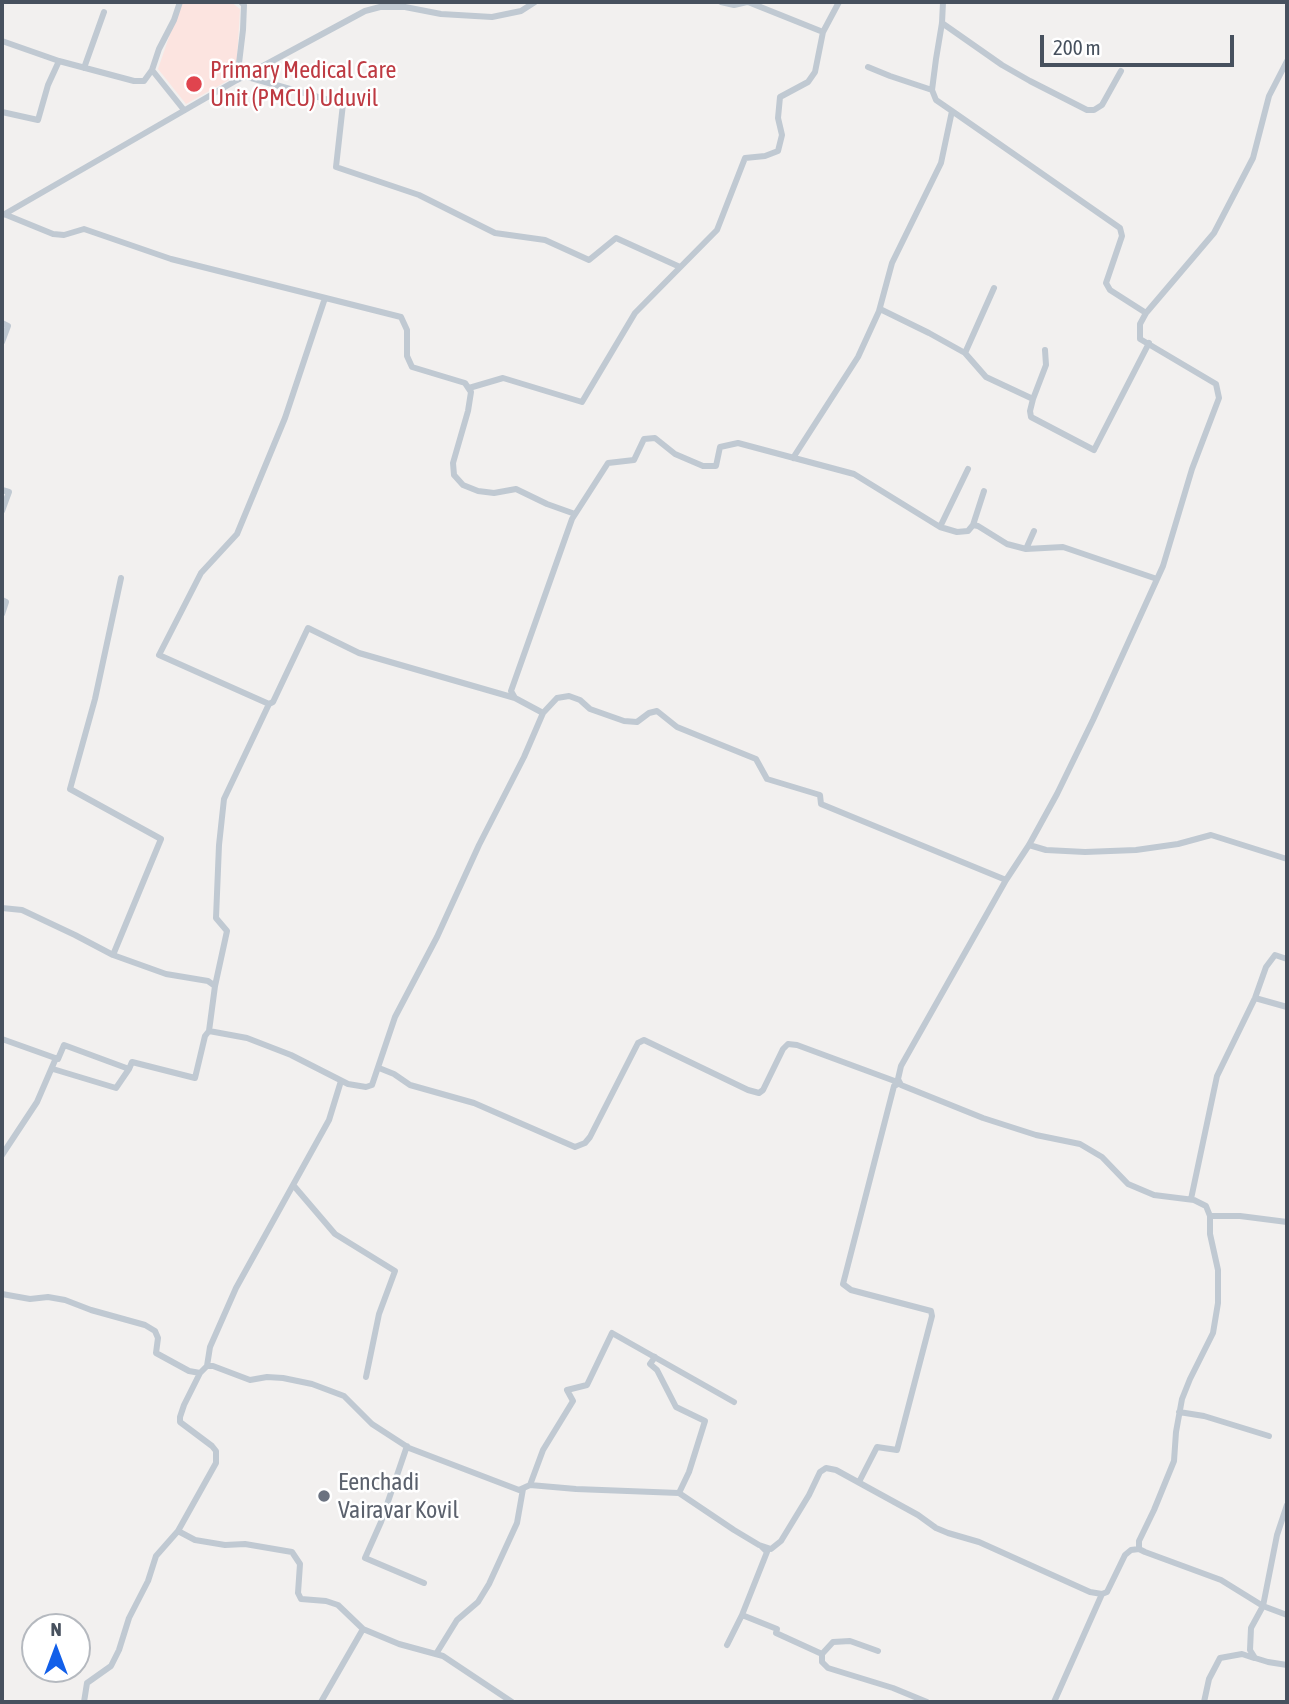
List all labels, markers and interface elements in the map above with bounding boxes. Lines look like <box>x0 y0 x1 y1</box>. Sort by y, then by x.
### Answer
scale bar <box>1044 21 1238 65</box>
text: 200 m <box>1053 35 1101 59</box>
place label: Primary Medical Care Unit (PMCU) Uduvil <box>210 56 396 112</box>
marker: Primary Medical Care Unit (PMCU) Uduvil <box>184 74 204 94</box>
place label: Eenchadi Vairavar Kovil <box>338 1468 459 1524</box>
marker: Eenchadi Vairavar Kovil <box>316 1488 332 1504</box>
north arrow <box>21 1613 91 1683</box>
text: N <box>50 1618 62 1640</box>

